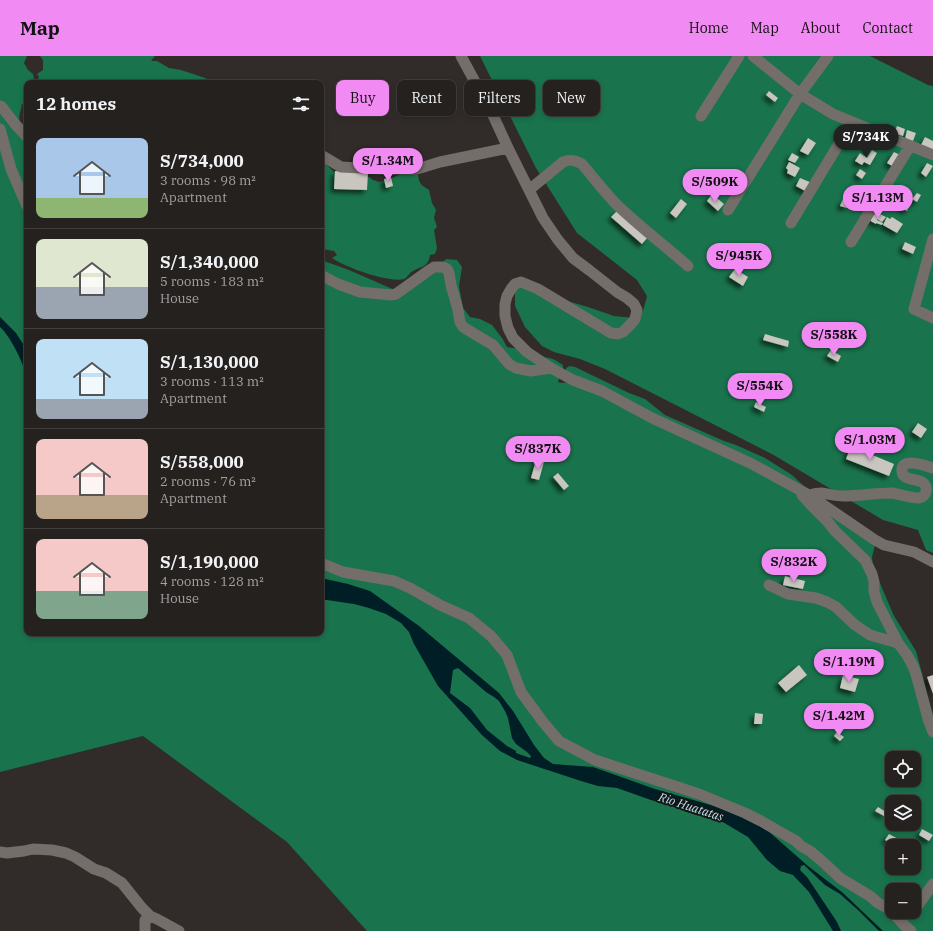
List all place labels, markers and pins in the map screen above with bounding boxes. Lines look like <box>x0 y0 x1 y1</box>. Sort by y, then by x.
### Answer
pin: S/734K <box>833 124 899 158</box>
pin: S/1.34M <box>351 148 425 182</box>
pin: S/509K <box>682 169 748 203</box>
pin: S/1.13M <box>841 185 915 219</box>
pin: S/945K <box>706 243 772 277</box>
pin: S/558K <box>801 322 867 356</box>
pin: S/554K <box>727 373 793 407</box>
pin: S/1.03M <box>833 427 907 461</box>
pin: S/837K <box>505 436 571 470</box>
pin: S/832K <box>761 549 827 583</box>
pin: S/1.19M <box>812 649 886 683</box>
pin: S/1.42M <box>802 703 876 737</box>

